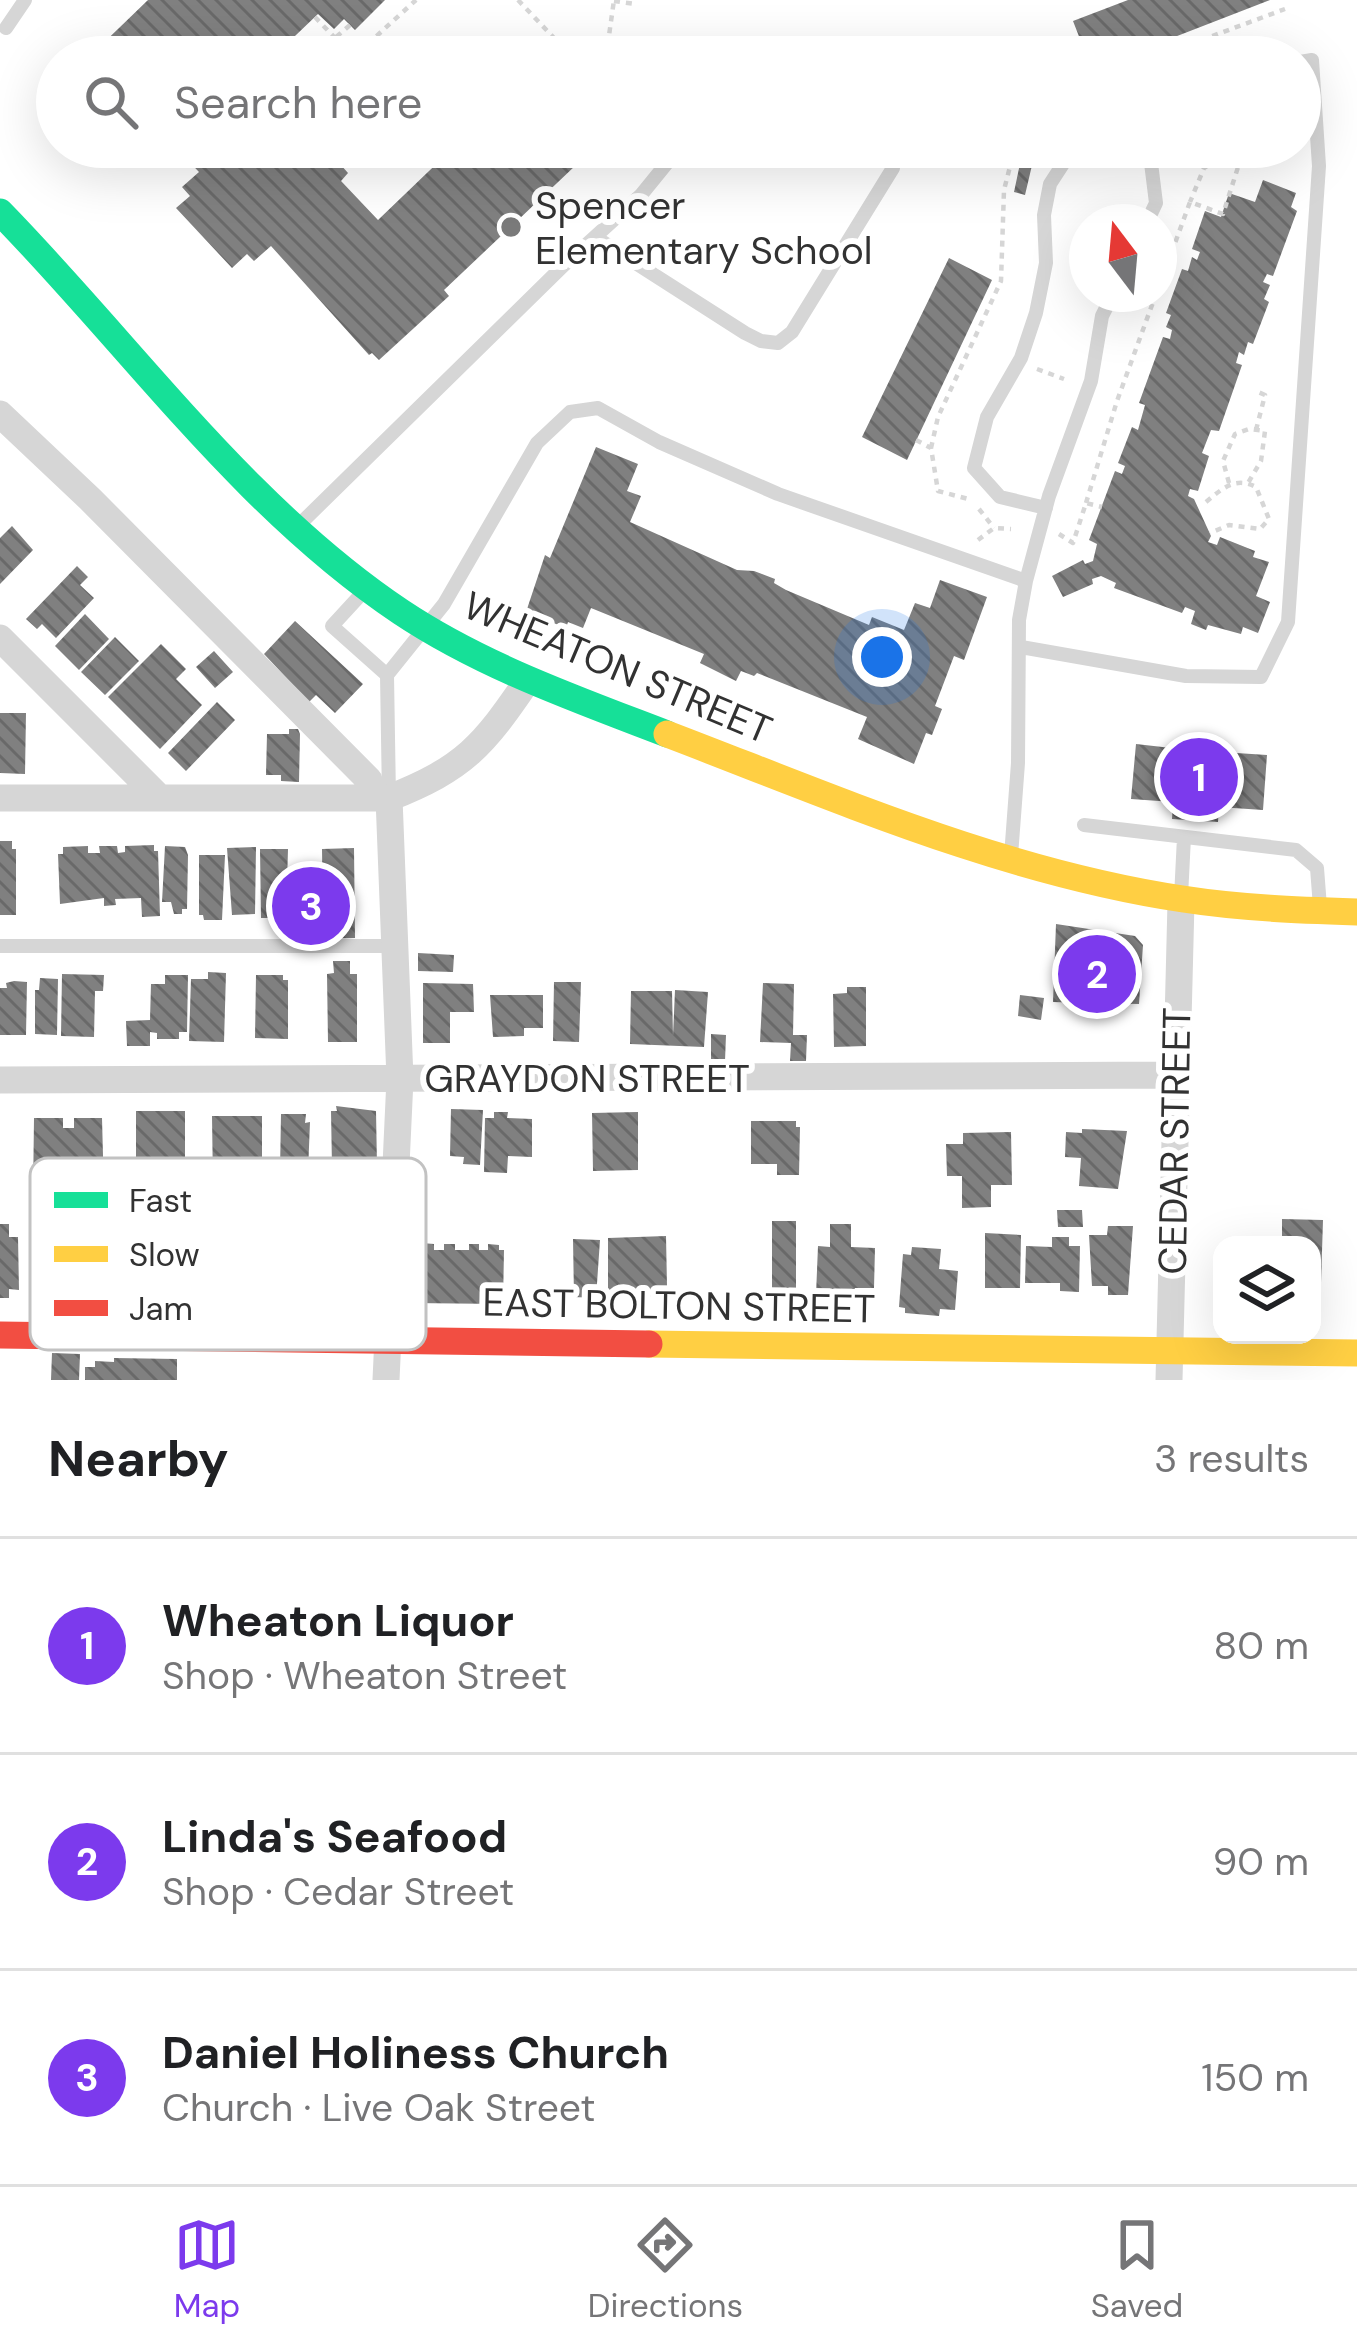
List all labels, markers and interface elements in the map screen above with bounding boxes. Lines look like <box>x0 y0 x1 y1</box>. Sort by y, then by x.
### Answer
search box <box>36 36 1321 168</box>
icon: search <box>78 69 144 135</box>
text: Search here <box>174 73 422 132</box>
place label: Spencer Elementary School <box>535 180 872 276</box>
north arrow <box>1069 204 1177 312</box>
marker: Spencer Elementary School <box>498 214 524 240</box>
street label: WHEATON STREET <box>456 579 780 755</box>
your location <box>852 627 912 687</box>
pin: 1 <box>1160 732 1238 822</box>
pin: 3 <box>272 861 350 951</box>
pin: 2 <box>1058 929 1136 1019</box>
street label: CEDAR STREET <box>1147 1007 1202 1275</box>
street label: GRAYDON STREET <box>424 1053 750 1104</box>
legend <box>30 1158 426 1350</box>
text: Fast <box>129 1179 192 1222</box>
text: Slow <box>129 1233 200 1276</box>
map controls <box>1213 1236 1321 1344</box>
button: layers <box>1213 1236 1321 1344</box>
street label: EAST BOLTON STREET <box>482 1277 876 1334</box>
text: Jam <box>129 1287 193 1330</box>
text: Nearby <box>48 1425 229 1492</box>
text: 3 results <box>1154 1433 1309 1484</box>
text: Wheaton Liquor <box>162 1591 514 1650</box>
text: 1 <box>80 1620 94 1671</box>
text: 80 m <box>1213 1620 1309 1671</box>
text: Shop · Wheaton Street <box>162 1650 567 1701</box>
text: Linda's Seafood <box>162 1807 507 1866</box>
text: 2 <box>76 1836 98 1887</box>
text: 90 m <box>1213 1836 1309 1887</box>
text: Shop · Cedar Street <box>162 1866 514 1917</box>
text: Daniel Holiness Church <box>162 2023 669 2082</box>
text: 3 <box>75 2052 99 2103</box>
text: 150 m <box>1201 2052 1309 2103</box>
text: Church · Live Oak Street <box>162 2082 596 2133</box>
tab: Map <box>174 2212 240 2327</box>
tab: Directions <box>588 2212 743 2327</box>
tab: Saved <box>1091 2212 1183 2327</box>

